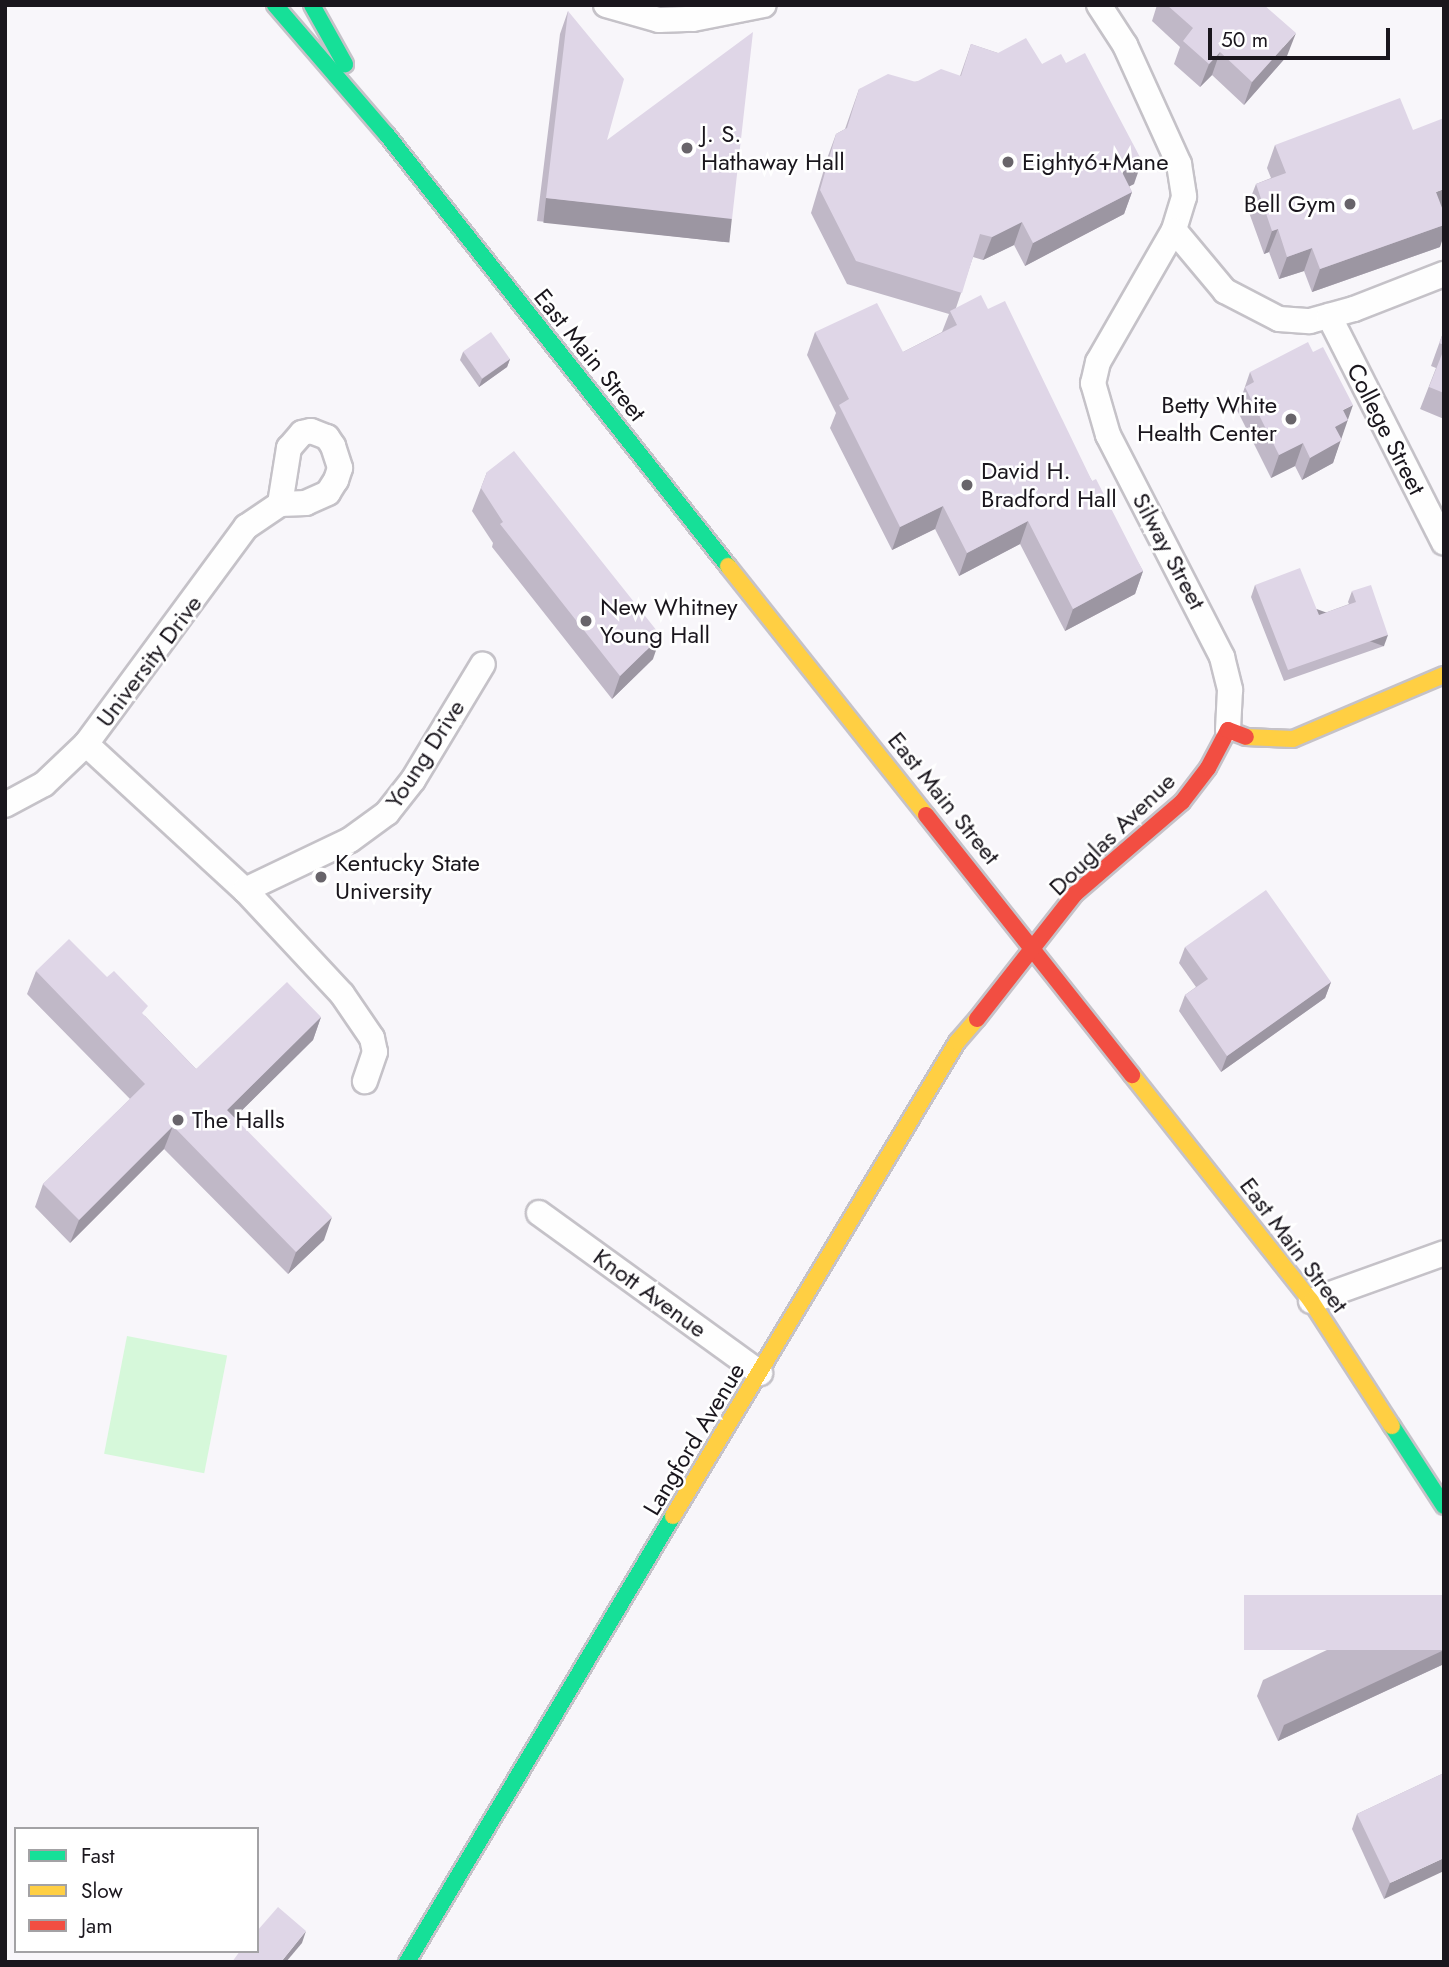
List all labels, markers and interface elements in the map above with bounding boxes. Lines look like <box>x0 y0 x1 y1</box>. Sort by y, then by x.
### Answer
scale bar <box>1211 14 1393 58</box>
text: 50 m <box>1221 25 1268 55</box>
place label: J. S. Hathaway Hall <box>701 120 845 176</box>
marker: J. S. Hathaway Hall <box>679 140 695 156</box>
place label: Eighty6+Mane <box>1022 148 1169 176</box>
marker: Eighty6+Mane <box>1000 154 1016 170</box>
place label: Bell Gym <box>1244 190 1336 218</box>
marker: Bell Gym <box>1342 196 1358 212</box>
street label: East Main Street <box>528 283 652 427</box>
street label: College Street <box>1341 359 1431 499</box>
place label: Betty White Health Center <box>1137 391 1277 447</box>
marker: Betty White Health Center <box>1283 411 1299 427</box>
place label: David H. Bradford Hall <box>981 457 1117 513</box>
marker: David H. Bradford Hall <box>959 477 975 493</box>
street label: Silway Street <box>1126 488 1212 614</box>
street label: University Drive <box>90 589 208 733</box>
place label: New Whitney Young Hall <box>600 593 738 649</box>
marker: New Whitney Young Hall <box>578 613 594 629</box>
street label: Young Drive <box>379 694 471 814</box>
street label: East Main Street <box>882 726 1006 870</box>
street label: Douglas Avenue <box>1043 767 1181 901</box>
place label: Kentucky State University <box>335 849 480 905</box>
marker: Kentucky State University <box>313 869 329 885</box>
place label: The Halls <box>192 1106 285 1134</box>
marker: The Halls <box>170 1112 186 1128</box>
street label: East Main Street <box>1234 1172 1354 1318</box>
street label: Knott Avenue <box>588 1242 712 1344</box>
street label: Langford Avenue <box>637 1358 751 1520</box>
legend <box>14 1827 259 1953</box>
text: Fast <box>81 1841 114 1871</box>
text: Slow <box>81 1876 123 1906</box>
text: Jam <box>81 1911 113 1941</box>

